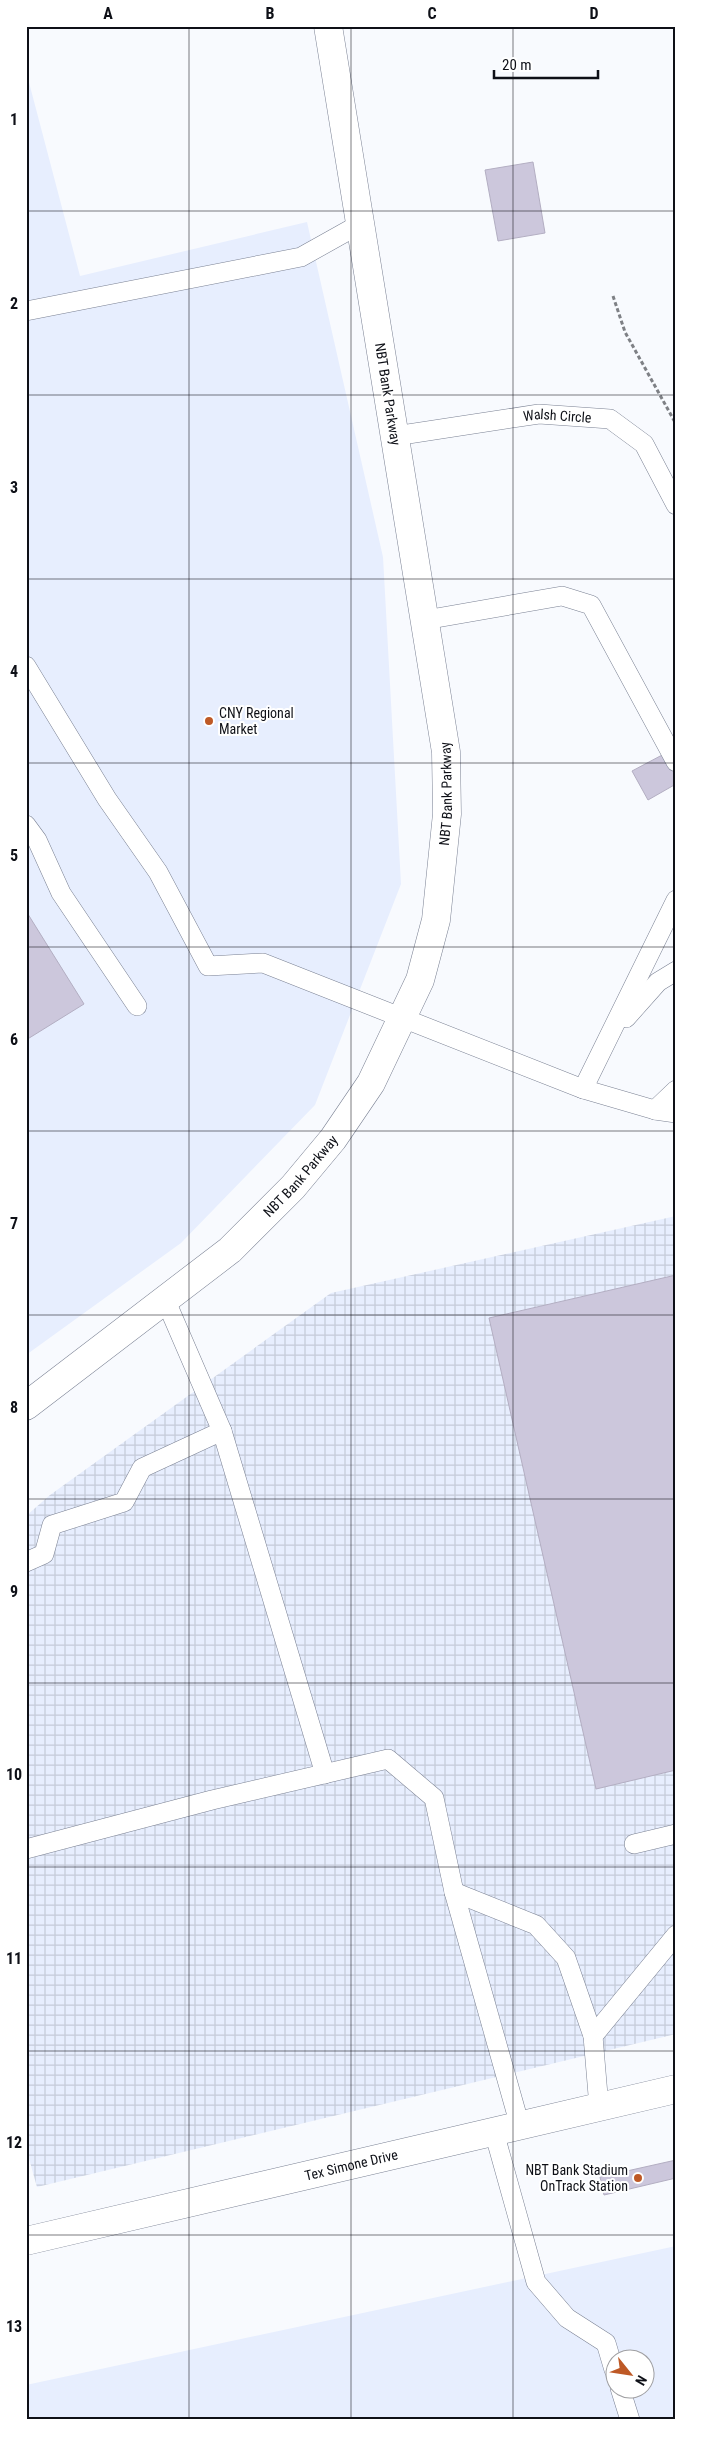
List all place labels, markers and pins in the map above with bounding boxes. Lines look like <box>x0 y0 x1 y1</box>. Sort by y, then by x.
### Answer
place label: CNY Regional Market <box>219 705 294 737</box>
marker: CNY Regional Market <box>203 715 215 727</box>
place label: NBT Bank Stadium OnTrack Station <box>525 2162 628 2194</box>
marker: NBT Bank Stadium OnTrack Station <box>632 2172 644 2184</box>

